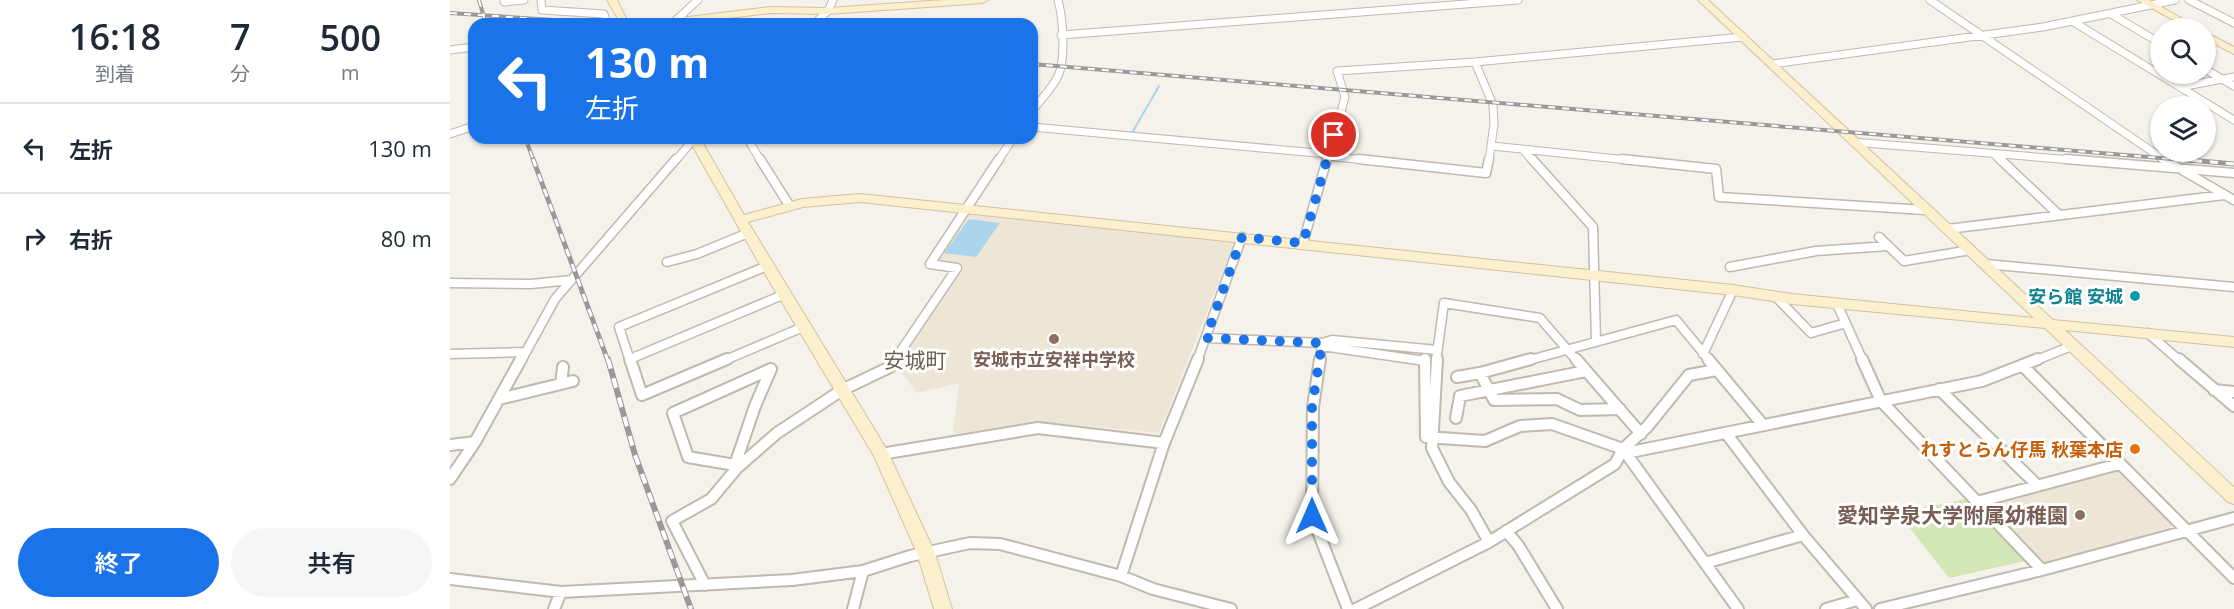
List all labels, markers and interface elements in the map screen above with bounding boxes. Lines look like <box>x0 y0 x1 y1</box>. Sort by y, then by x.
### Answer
text: 16:18 <box>69 12 161 61</box>
text: 7 <box>230 12 251 61</box>
text: 500 <box>319 13 381 62</box>
map controls <box>2150 18 2216 162</box>
button: search <box>2150 18 2216 84</box>
text: 130 m <box>585 33 709 90</box>
icon: left <box>486 42 564 120</box>
text: m <box>341 59 360 86</box>
text: 到着 <box>95 60 135 87</box>
text: 分 <box>230 60 250 87</box>
text: 左折 <box>585 89 639 126</box>
button: layers <box>2150 96 2216 162</box>
pin <box>1308 109 1359 160</box>
icon: arrive <box>1317 118 1350 151</box>
icon: left <box>18 132 51 165</box>
text: 130 m <box>368 133 432 163</box>
text: 左折 <box>69 134 113 164</box>
icon: right <box>18 222 51 255</box>
text: 80 m <box>381 223 432 253</box>
text: 右折 <box>69 224 113 254</box>
place label: 安ら館 安城 <box>2028 284 2123 308</box>
marker: 安ら館 安城 <box>2128 289 2142 303</box>
marker: 安城市立安祥中学校 <box>1047 332 1061 346</box>
district label: 安城町 <box>884 346 947 374</box>
place label: 安城市立安祥中学校 <box>973 347 1135 371</box>
place label: れすとらん仔馬 秋葉本店 <box>1920 437 2123 461</box>
marker: れすとらん仔馬 秋葉本店 <box>2128 442 2142 456</box>
position arrow <box>1280 484 1344 548</box>
place label: 愛知学泉大学附属幼稚園 <box>1837 501 2068 529</box>
marker: 愛知学泉大学附属幼稚園 <box>2073 508 2087 522</box>
button: 終了 <box>18 528 219 597</box>
button: 共有 <box>231 528 432 597</box>

